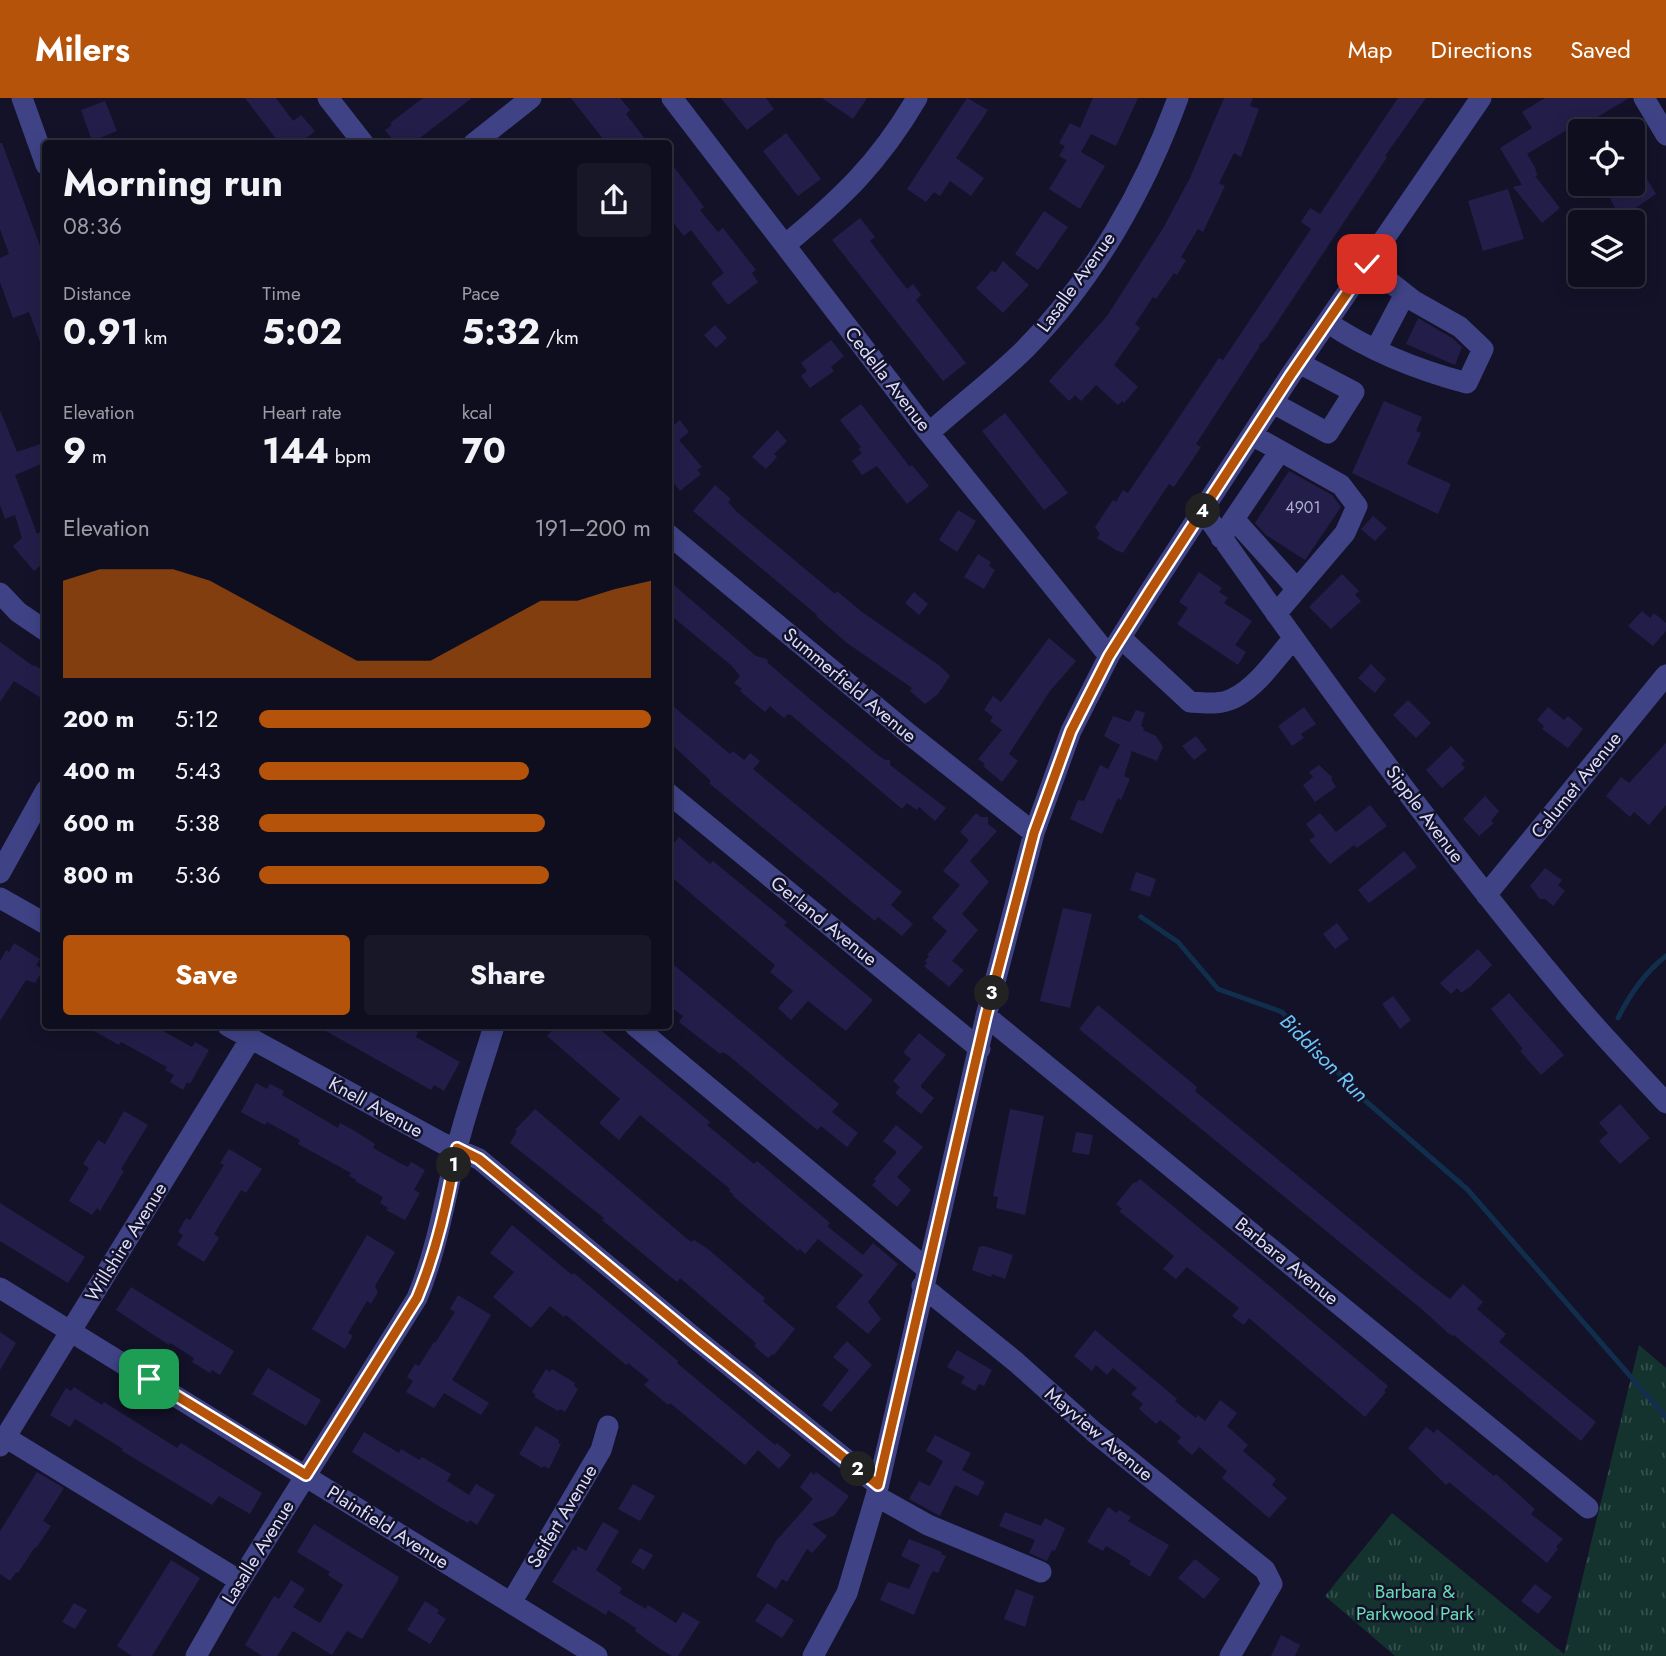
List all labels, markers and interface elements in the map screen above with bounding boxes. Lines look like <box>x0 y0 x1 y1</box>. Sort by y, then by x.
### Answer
text: Milers <box>35 26 130 73</box>
text: Map <box>1348 32 1393 67</box>
text: Directions <box>1431 32 1532 67</box>
text: Saved <box>1570 32 1631 67</box>
map controls <box>1568 119 1645 287</box>
button: locate <box>1568 119 1645 196</box>
text: Morning run <box>63 155 283 210</box>
button: share <box>577 163 651 237</box>
text: 08:36 <box>63 209 122 243</box>
button: layers <box>1568 210 1645 287</box>
street label: Lasalle Avenue <box>1030 226 1122 338</box>
pin <box>1337 234 1397 294</box>
icon: check <box>1348 245 1386 283</box>
text: Distance <box>63 280 131 307</box>
text: Time <box>262 280 301 307</box>
text: Pace <box>462 280 500 307</box>
text: 0.91 <box>63 307 139 357</box>
text: 5:02 <box>262 307 342 357</box>
text: 5:32 <box>462 307 540 357</box>
street label: Cedella Avenue <box>839 321 938 437</box>
text: km <box>139 324 168 351</box>
text: /km <box>540 324 579 351</box>
text: Elevation <box>63 399 135 426</box>
text: Heart rate <box>262 399 342 426</box>
text: kcal <box>462 399 492 426</box>
text: 9 <box>63 426 86 476</box>
text: 144 <box>262 426 329 476</box>
text: 70 <box>462 426 506 476</box>
text: m <box>86 443 107 470</box>
text: bpm <box>329 443 371 470</box>
pin: 4 <box>1186 494 1220 528</box>
house number: 4901 <box>1285 496 1321 519</box>
text: 4 <box>1196 497 1209 524</box>
text: Elevation <box>63 511 150 545</box>
text: 191–200 m <box>535 511 651 545</box>
street label: Summerfield Avenue <box>778 621 923 749</box>
text: 200 m <box>63 702 134 736</box>
text: 5:12 <box>175 702 218 736</box>
street label: Calumet Avenue <box>1524 726 1628 844</box>
text: 400 m <box>63 754 135 788</box>
text: 5:43 <box>175 754 221 788</box>
street label: Sipple Avenue <box>1379 760 1471 869</box>
text: 600 m <box>63 806 135 840</box>
text: 5:38 <box>175 806 220 840</box>
text: 800 m <box>63 858 134 892</box>
text: 5:36 <box>175 858 221 892</box>
street label: Gerland Avenue <box>765 870 883 973</box>
button: Save <box>63 935 350 1015</box>
button: Share <box>364 935 651 1015</box>
pin: 3 <box>974 976 1010 1010</box>
text: 3 <box>986 979 997 1006</box>
water label: Biddison Run <box>1273 1007 1375 1109</box>
street label: Knell Avenue <box>324 1070 428 1144</box>
pin: 1 <box>436 1148 472 1182</box>
text: 1 <box>449 1151 458 1178</box>
street label: Willshire Avenue <box>79 1177 174 1307</box>
street label: Barbara Avenue <box>1229 1211 1345 1312</box>
pin <box>119 1349 179 1409</box>
icon: arrive <box>130 1360 168 1398</box>
street label: Mayview Avenue <box>1039 1381 1159 1488</box>
pin: 2 <box>840 1452 876 1486</box>
text: 2 <box>851 1455 864 1482</box>
street label: Seifert Avenue <box>520 1459 604 1573</box>
street label: Plainfield Avenue <box>322 1479 454 1575</box>
street label: Lasalle Avenue <box>215 1495 301 1609</box>
park label: Barbara & Parkwood Park <box>1356 1578 1475 1627</box>

